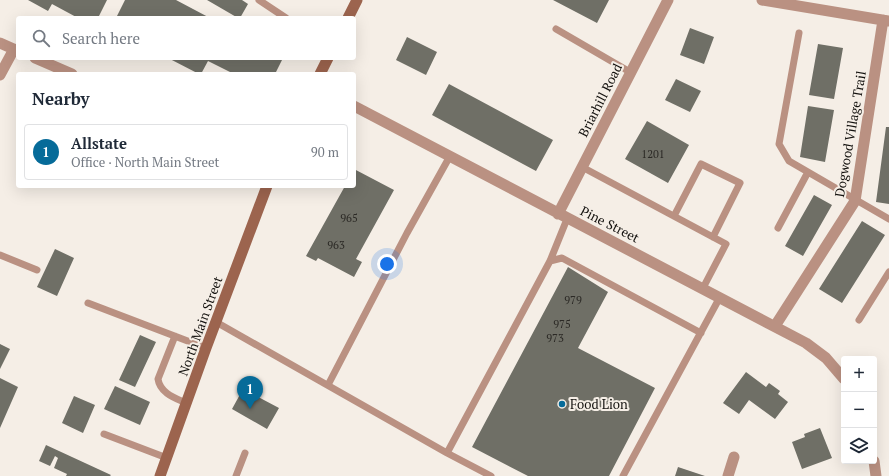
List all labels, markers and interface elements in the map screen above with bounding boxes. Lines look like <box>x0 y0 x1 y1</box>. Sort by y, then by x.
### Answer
search box <box>16 16 356 60</box>
icon: search <box>30 27 52 49</box>
text: Search here <box>62 28 140 48</box>
street label: Briarhill Road <box>574 60 626 140</box>
street label: Dogwood Village Trail <box>830 69 870 198</box>
text: Nearby <box>32 87 90 110</box>
text: Allstate <box>71 133 127 153</box>
text: 1 <box>42 143 50 161</box>
text: 90 m <box>311 143 339 161</box>
house number: 1201 <box>641 147 665 161</box>
text: Office · North Main Street <box>71 153 219 171</box>
street label: Pine Street <box>578 202 643 247</box>
house number: 965 <box>340 211 358 225</box>
house number: 963 <box>327 238 345 252</box>
your location <box>377 254 397 274</box>
street label: North Main Street <box>174 274 226 378</box>
house number: 979 <box>564 293 582 307</box>
house number: 975 <box>553 317 571 331</box>
house number: 973 <box>546 331 564 345</box>
map controls <box>841 356 877 464</box>
button: + <box>841 356 877 392</box>
pin: 1 <box>237 376 263 409</box>
button: − <box>841 392 877 428</box>
place label: Food Lion <box>570 395 628 413</box>
marker: Food Lion <box>557 399 567 409</box>
button: layers <box>841 428 877 464</box>

